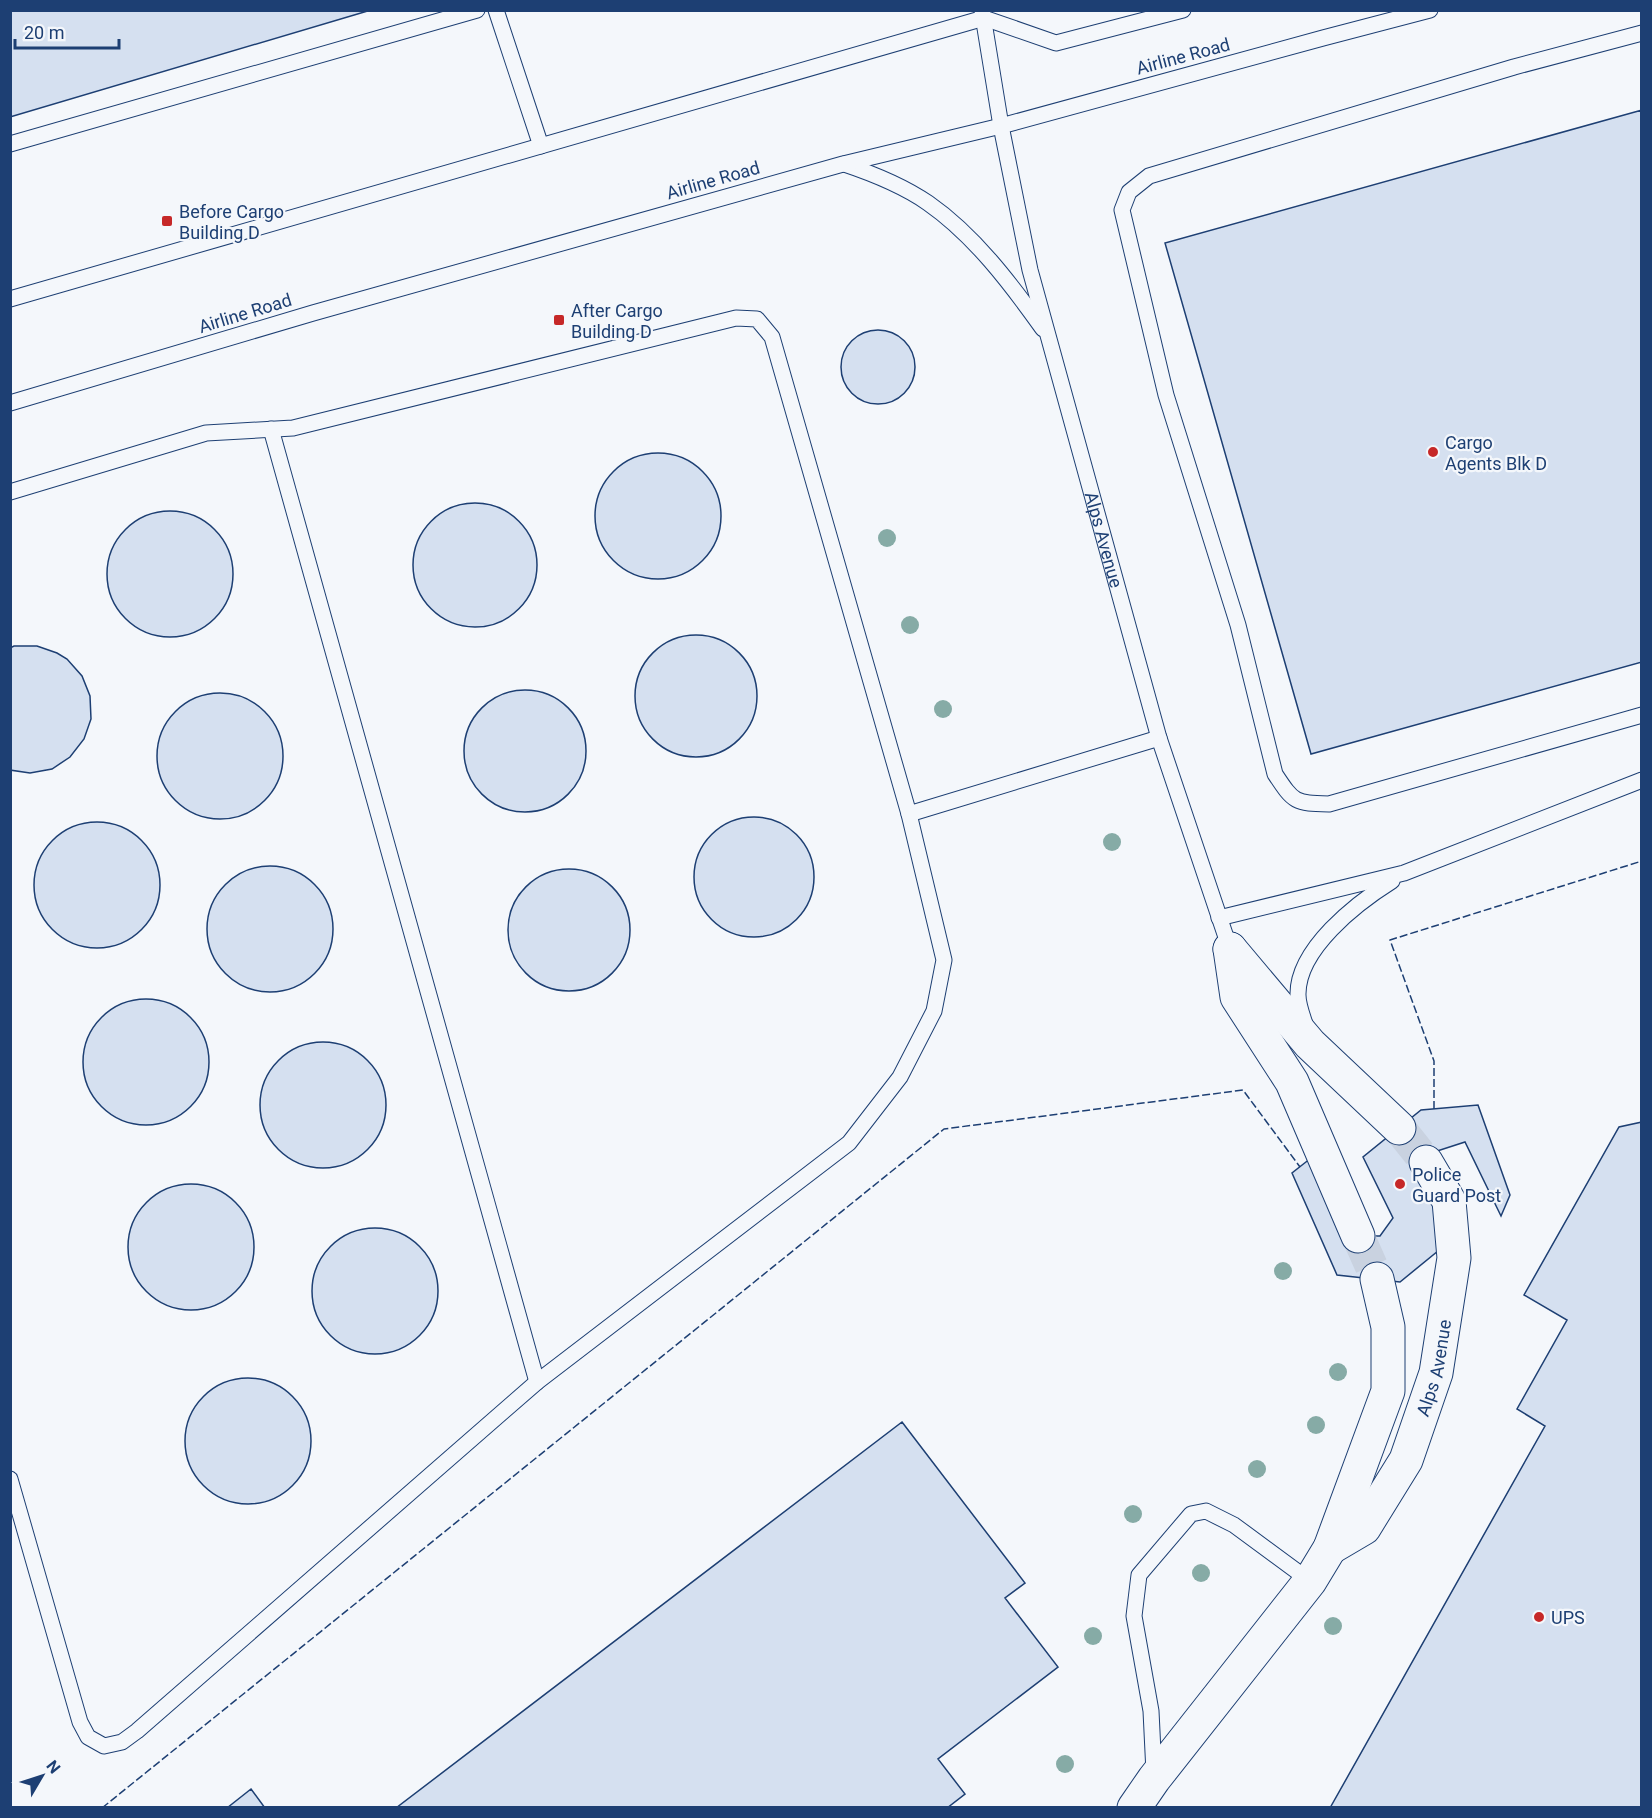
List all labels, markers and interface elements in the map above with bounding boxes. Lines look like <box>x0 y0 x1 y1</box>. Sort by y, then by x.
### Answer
scale bar <box>15 12 118 50</box>
text: 20 m <box>24 22 64 43</box>
street label: Airline Road <box>1134 33 1232 79</box>
street label: Airline Road <box>664 157 762 203</box>
place label: Before Cargo Building D <box>179 201 284 243</box>
marker: Before Cargo Building D <box>160 214 174 228</box>
street label: Airline Road <box>196 289 294 337</box>
place label: After Cargo Building D <box>571 300 663 342</box>
marker: After Cargo Building D <box>552 313 566 327</box>
place label: Cargo Agents Blk D <box>1445 432 1547 474</box>
marker: Cargo Agents Blk D <box>1426 445 1440 459</box>
street label: Alps Avenue <box>1081 489 1128 590</box>
place label: Police Guard Post <box>1412 1164 1501 1206</box>
marker: Police Guard Post <box>1393 1177 1407 1191</box>
street label: Alps Avenue <box>1411 1318 1455 1419</box>
place label: UPS <box>1551 1607 1585 1628</box>
marker: UPS <box>1532 1610 1546 1624</box>
north arrow <box>12 1746 72 1806</box>
text: N <box>42 1757 64 1777</box>

